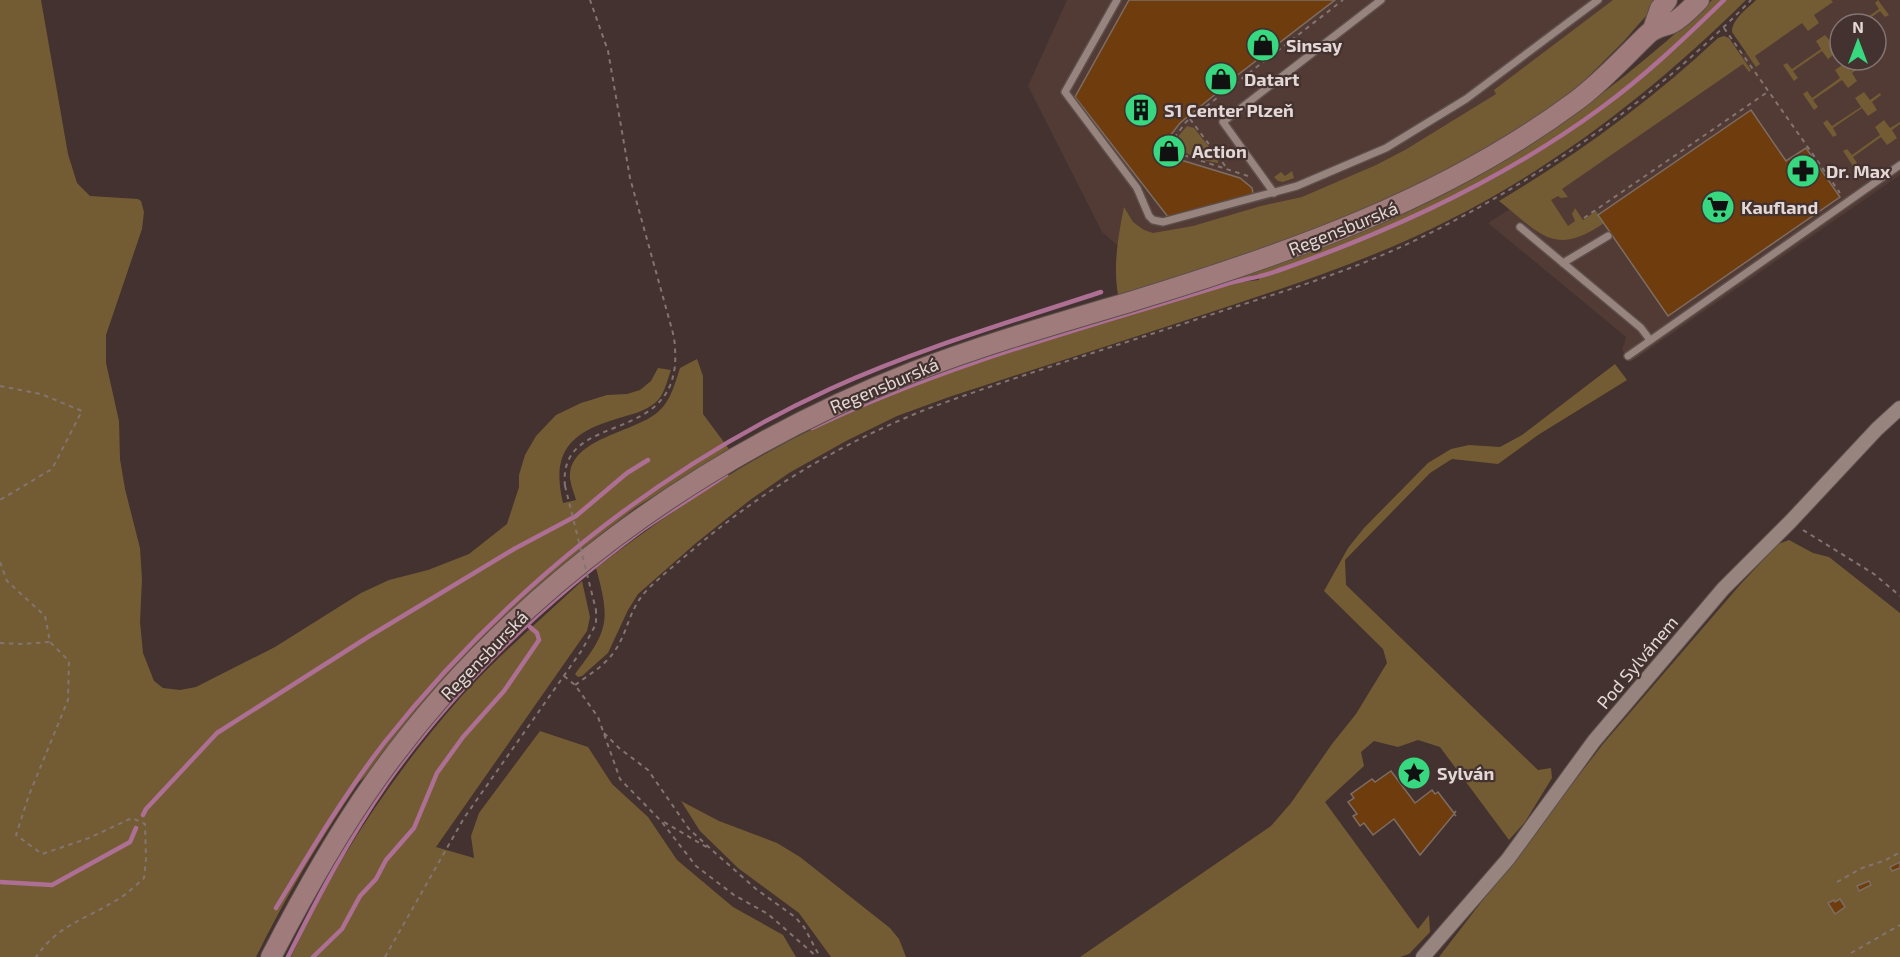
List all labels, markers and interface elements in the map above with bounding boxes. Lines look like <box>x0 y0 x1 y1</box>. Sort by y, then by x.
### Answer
north arrow <box>1828 12 1888 72</box>
text: N <box>1852 17 1864 36</box>
shop icon: Sinsay <box>1245 27 1281 63</box>
place label: Sinsay <box>1286 34 1343 56</box>
shop icon: Datart <box>1203 61 1239 97</box>
place label: Datart <box>1244 68 1300 90</box>
building icon: S1 Center Plzeň <box>1123 92 1159 128</box>
place label: S1 Center Plzeň <box>1164 99 1294 121</box>
shop icon: Action <box>1151 133 1187 169</box>
place label: Action <box>1192 140 1247 162</box>
pharmacy icon: Dr. Max <box>1785 153 1821 189</box>
place label: Dr. Max <box>1826 160 1891 182</box>
supermarket icon: Kaufland <box>1700 189 1736 225</box>
street label: Regensburská <box>1285 196 1401 260</box>
place label: Kaufland <box>1741 196 1818 218</box>
street label: Regensburská <box>826 352 942 418</box>
street label: Regensburská <box>436 606 532 704</box>
street label: Pod Sylvánem <box>1592 611 1682 713</box>
place icon: Sylván <box>1396 755 1432 791</box>
place label: Sylván <box>1437 762 1494 784</box>

